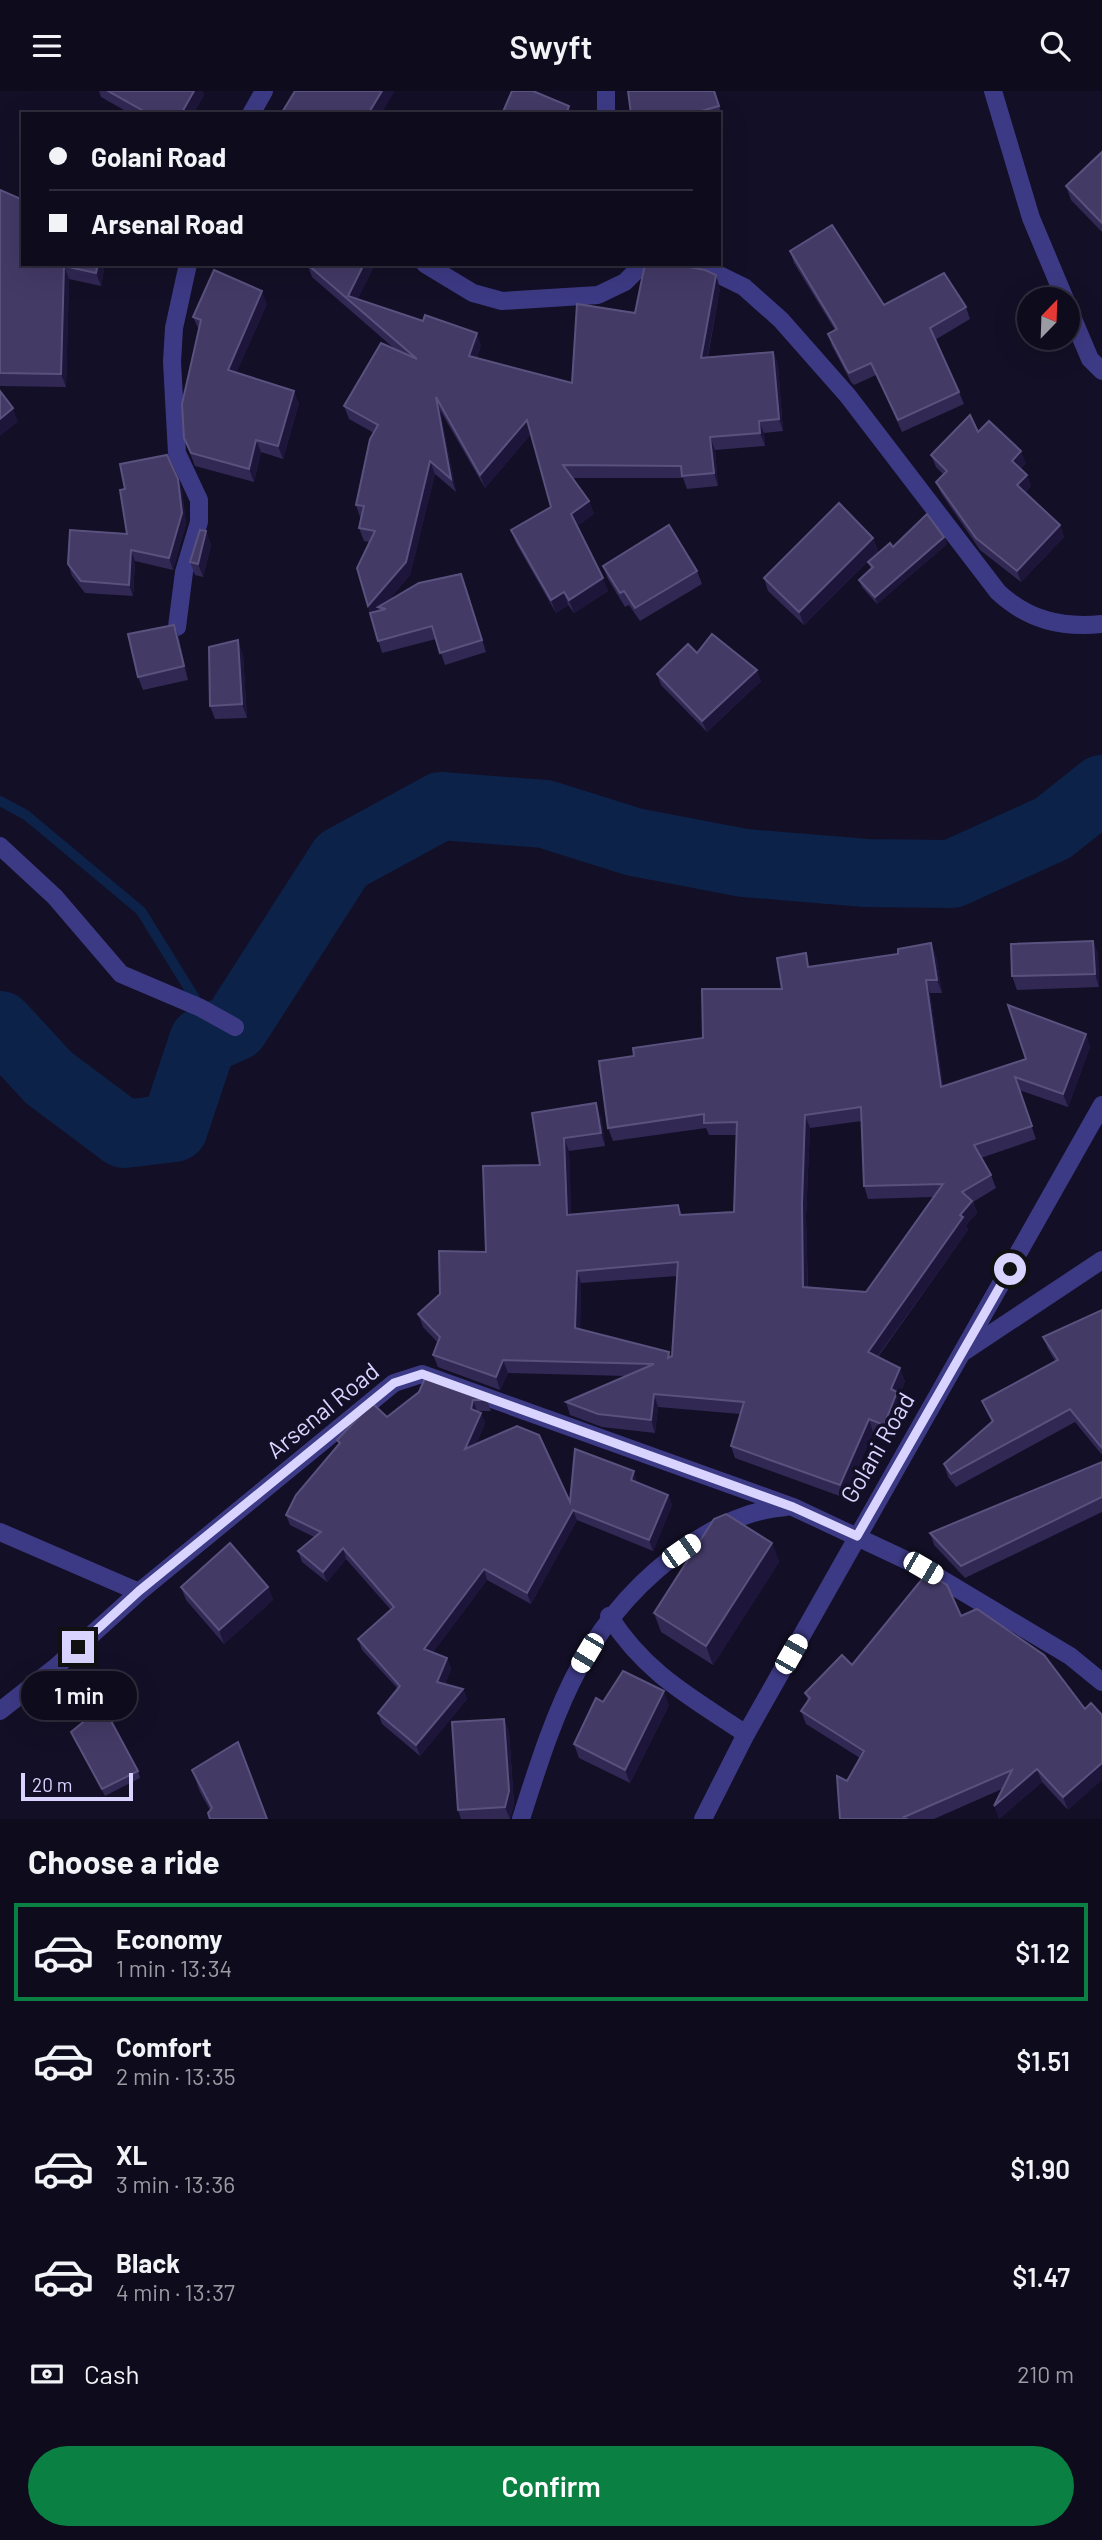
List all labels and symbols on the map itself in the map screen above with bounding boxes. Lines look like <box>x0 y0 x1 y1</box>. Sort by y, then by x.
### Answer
north arrow <box>1017 287 1080 350</box>
route start <box>994 1253 1026 1285</box>
street label: Arsenal Road <box>260 1356 384 1464</box>
street label: Golani Road <box>834 1387 920 1508</box>
car <box>658 1530 705 1572</box>
car <box>900 1548 947 1588</box>
car <box>568 1630 607 1676</box>
route end <box>62 1631 94 1663</box>
car <box>772 1631 811 1677</box>
callout: 1 min <box>20 1671 136 1721</box>
scale bar <box>21 1770 133 1802</box>

